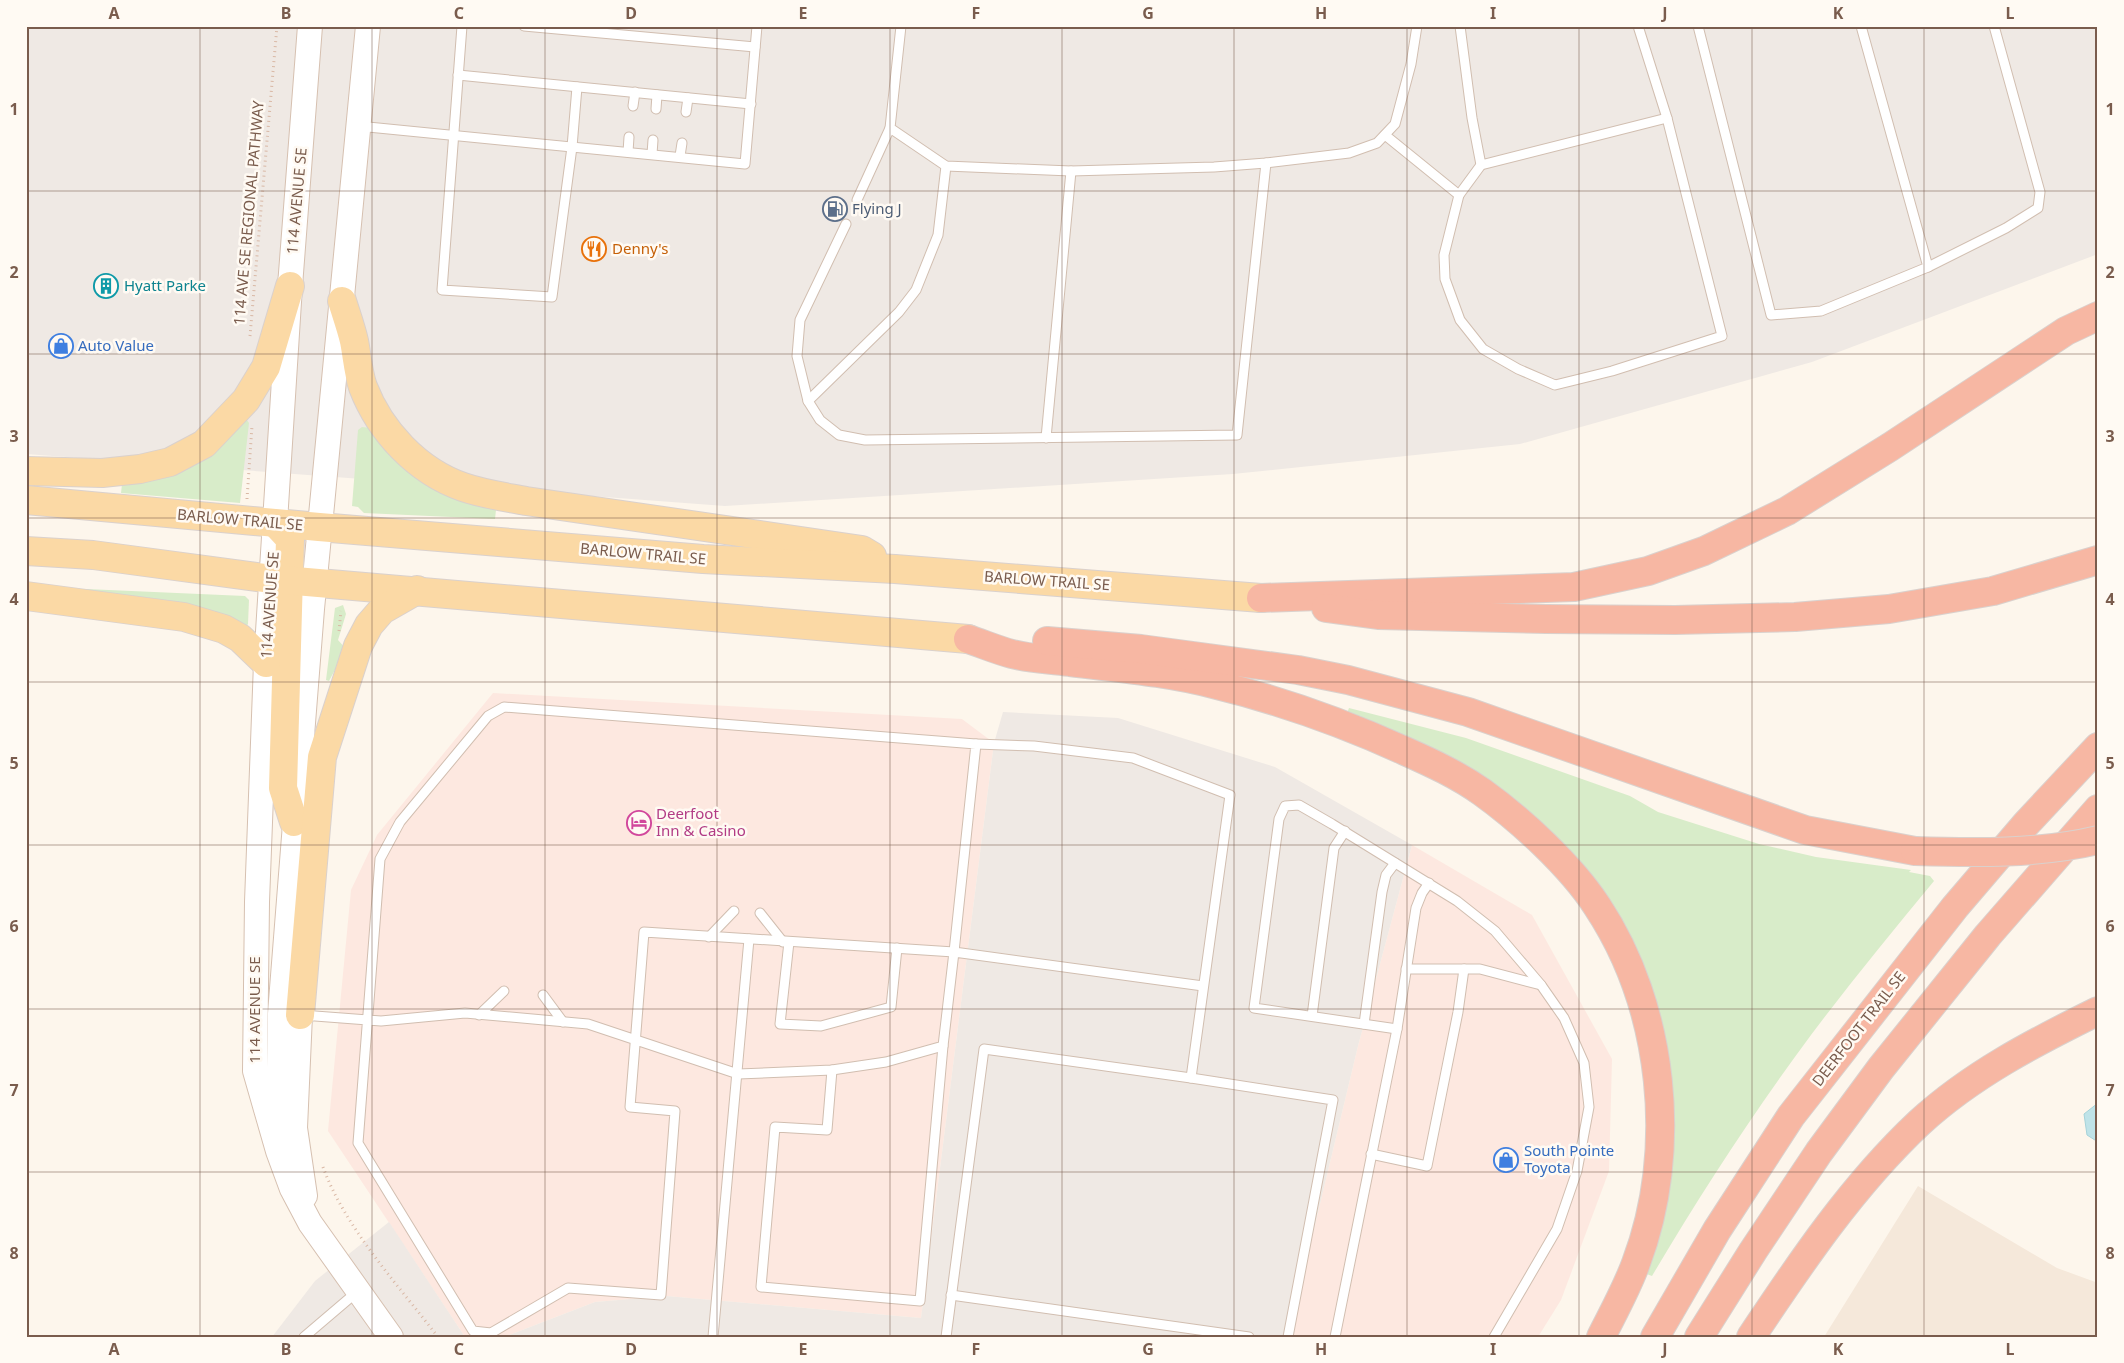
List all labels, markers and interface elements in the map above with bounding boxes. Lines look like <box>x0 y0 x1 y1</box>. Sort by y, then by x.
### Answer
text: A <box>108 2 120 24</box>
text: B <box>281 2 291 24</box>
text: C <box>454 2 464 24</box>
text: D <box>625 2 637 24</box>
text: E <box>799 2 808 24</box>
text: F <box>972 2 980 24</box>
text: G <box>1142 2 1154 24</box>
text: H <box>1315 2 1327 24</box>
text: I <box>1490 2 1496 24</box>
text: J <box>1660 2 1668 24</box>
text: K <box>1833 2 1844 24</box>
text: L <box>2006 2 2015 24</box>
text: 1 <box>9 98 19 120</box>
text: 1 <box>2105 98 2115 120</box>
street label: 114 AVE SE REGIONAL PATHWAY <box>228 99 268 326</box>
street label: 114 AVENUE SE <box>281 147 311 255</box>
fuel station icon: Flying J <box>822 196 848 222</box>
place label: Flying J <box>852 198 902 218</box>
restaurant icon: Denny's <box>581 236 607 262</box>
place label: Denny's <box>612 238 668 258</box>
text: 2 <box>9 261 19 283</box>
text: 2 <box>2105 261 2115 283</box>
building icon: Hyatt Parke <box>93 273 119 299</box>
place label: Hyatt Parke <box>124 275 206 295</box>
shop icon: Auto Value <box>48 333 74 359</box>
place label: Auto Value <box>78 335 154 355</box>
text: 3 <box>9 425 19 447</box>
text: 3 <box>2105 425 2115 447</box>
street label: BARLOW TRAIL SE <box>176 504 304 534</box>
street label: BARLOW TRAIL SE <box>579 538 707 568</box>
street label: 114 AVENUE SE <box>255 551 283 659</box>
street label: BARLOW TRAIL SE <box>983 566 1111 594</box>
text: 4 <box>9 588 19 610</box>
text: 4 <box>2105 588 2115 610</box>
text: 5 <box>9 752 19 774</box>
text: 5 <box>2105 752 2115 774</box>
place label: Deerfoot Inn & Casino <box>656 803 746 840</box>
hotel icon: Deerfoot Inn & Casino <box>626 810 652 836</box>
text: 6 <box>9 915 19 937</box>
text: 6 <box>2105 915 2115 937</box>
street label: 114 AVENUE SE <box>244 956 264 1064</box>
street label: DEERFOOT TRAIL SE <box>1807 967 1909 1090</box>
text: 7 <box>9 1079 19 1101</box>
text: 7 <box>2105 1079 2115 1101</box>
place label: South Pointe Toyota <box>1524 1140 1614 1177</box>
shop icon: South Pointe Toyota <box>1493 1147 1519 1173</box>
text: 8 <box>9 1242 19 1264</box>
text: 8 <box>2105 1242 2115 1264</box>
text: A <box>108 1338 120 1360</box>
text: B <box>281 1338 291 1360</box>
text: C <box>454 1338 464 1360</box>
text: D <box>625 1338 637 1360</box>
text: E <box>799 1338 808 1360</box>
text: F <box>972 1338 980 1360</box>
text: G <box>1142 1338 1154 1360</box>
text: H <box>1315 1338 1327 1360</box>
text: I <box>1490 1338 1496 1360</box>
text: J <box>1660 1338 1668 1360</box>
text: K <box>1833 1338 1844 1360</box>
text: L <box>2006 1338 2015 1360</box>

